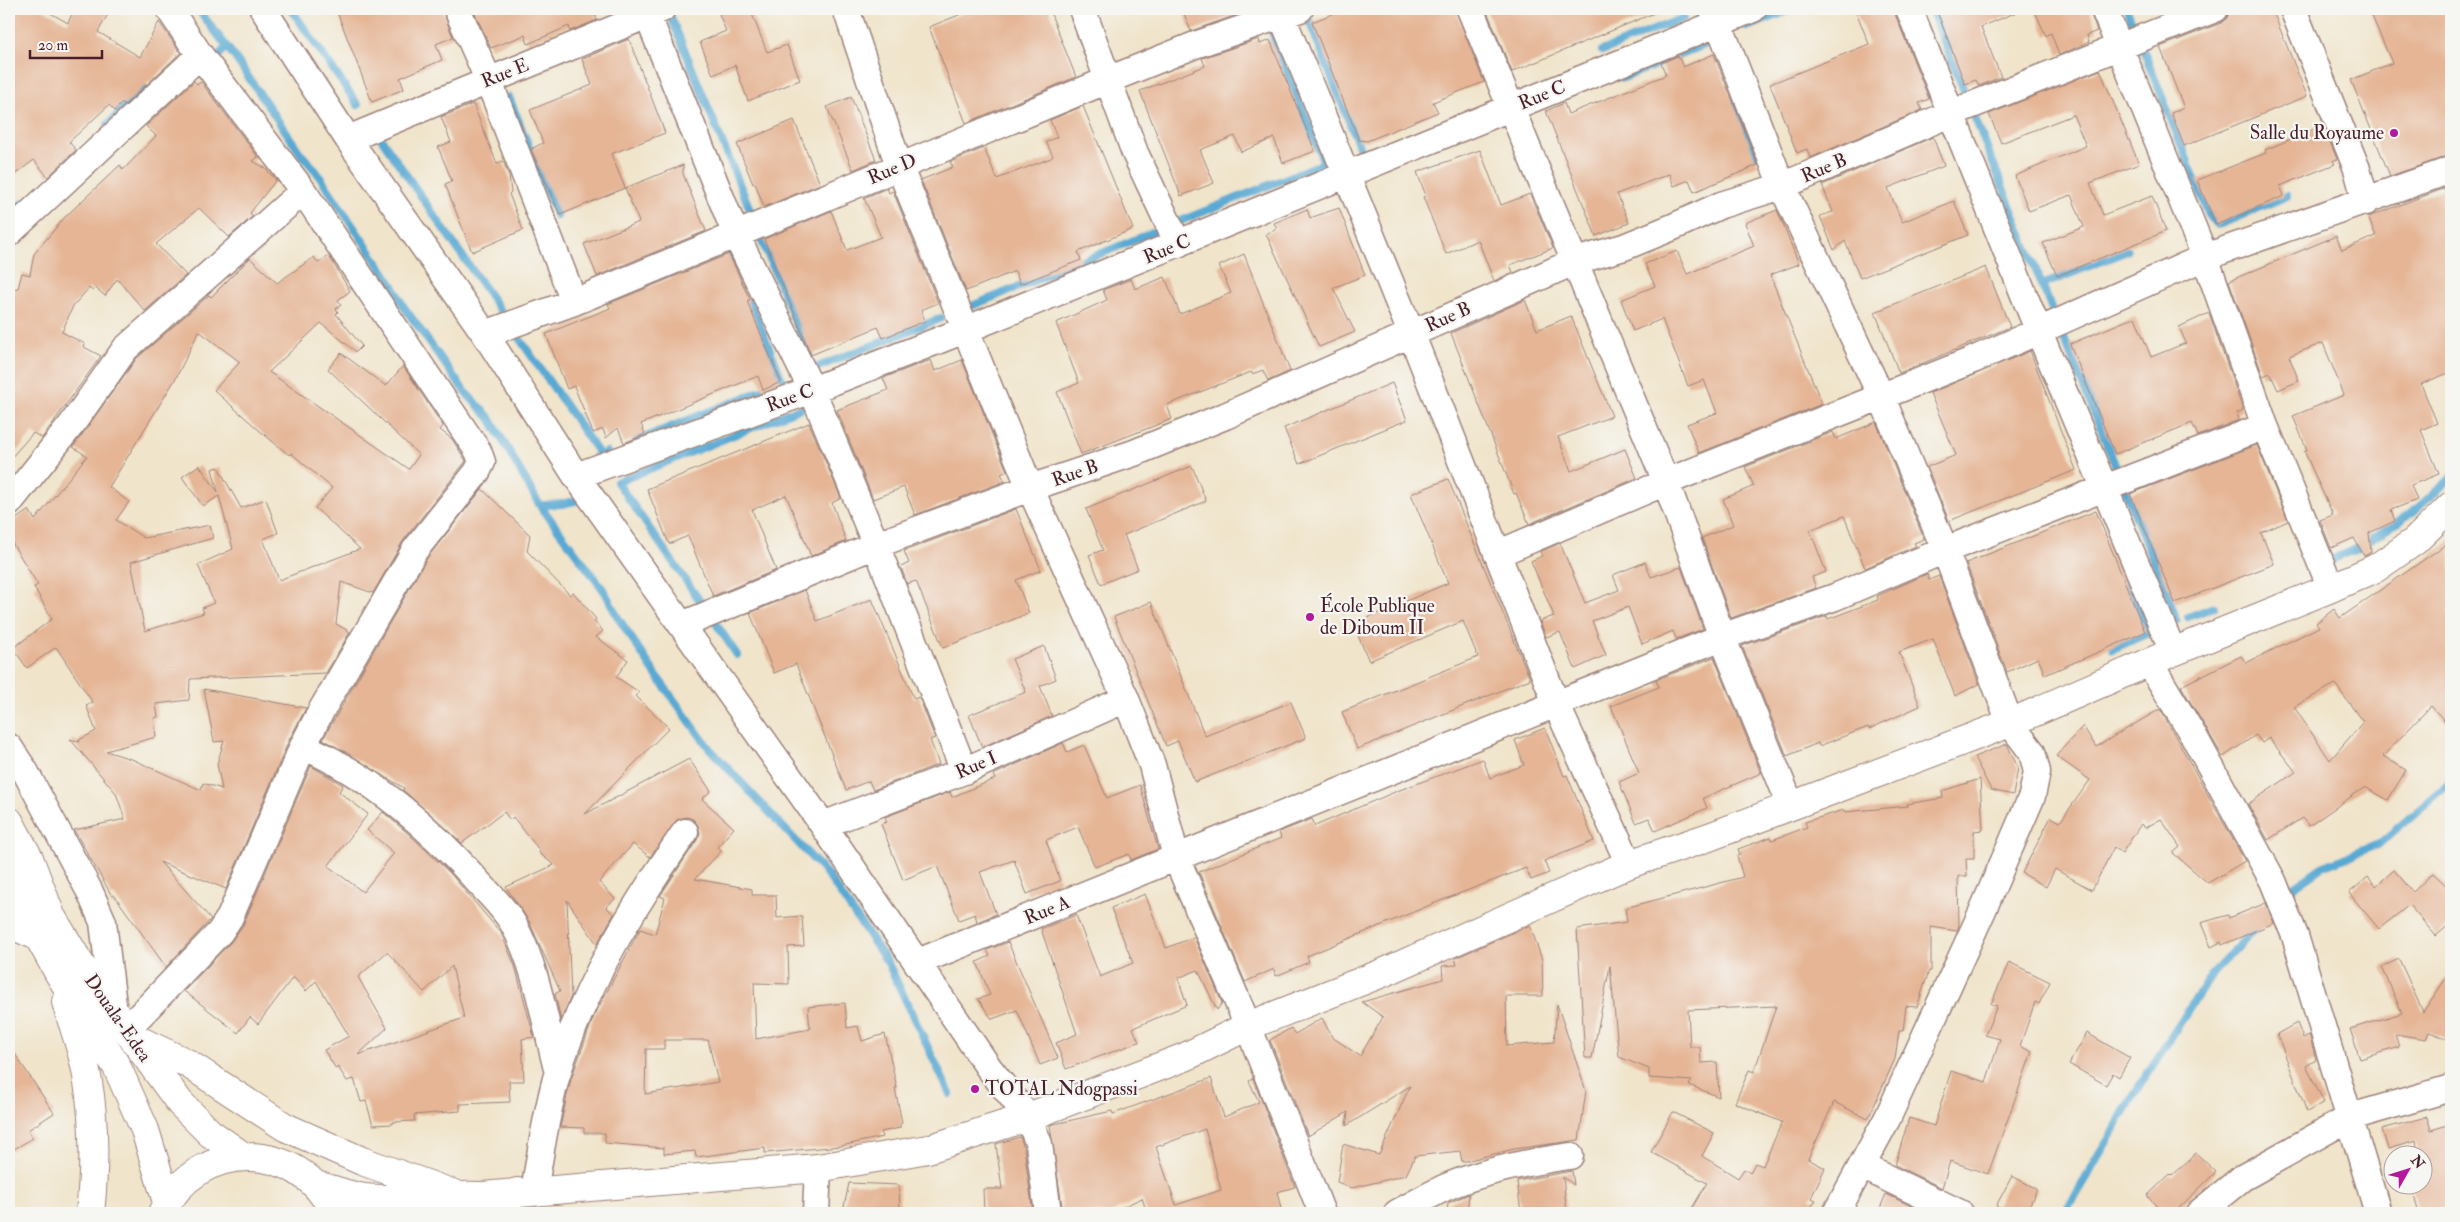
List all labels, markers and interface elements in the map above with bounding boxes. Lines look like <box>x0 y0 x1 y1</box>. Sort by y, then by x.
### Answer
scale bar <box>30 28 102 60</box>
text: 20 m <box>38 36 68 55</box>
street label: Rue E <box>478 53 532 93</box>
street label: Rue C <box>1515 75 1569 115</box>
place label: Salle du Royaume <box>2250 121 2384 145</box>
marker: Salle du Royaume <box>2388 127 2400 139</box>
street label: Rue D <box>864 148 920 190</box>
street label: Rue B <box>1797 148 1851 188</box>
street label: Rue C <box>1140 229 1194 269</box>
street label: Rue B <box>1421 296 1475 338</box>
street label: Rue C <box>763 378 817 418</box>
street label: Rue B <box>1049 454 1101 492</box>
place label: École Publique de Diboum II <box>1320 592 1435 640</box>
marker: École Publique de Diboum II <box>1304 611 1316 623</box>
street label: Rue I <box>952 746 1000 784</box>
street label: Rue A <box>1021 890 1073 930</box>
street label: Douala-Edea <box>79 969 157 1067</box>
place label: TOTAL Ndogpassi <box>985 1077 1138 1102</box>
marker: TOTAL Ndogpassi <box>969 1083 981 1095</box>
north arrow <box>2382 1144 2432 1194</box>
text: N <box>2407 1151 2429 1173</box>

